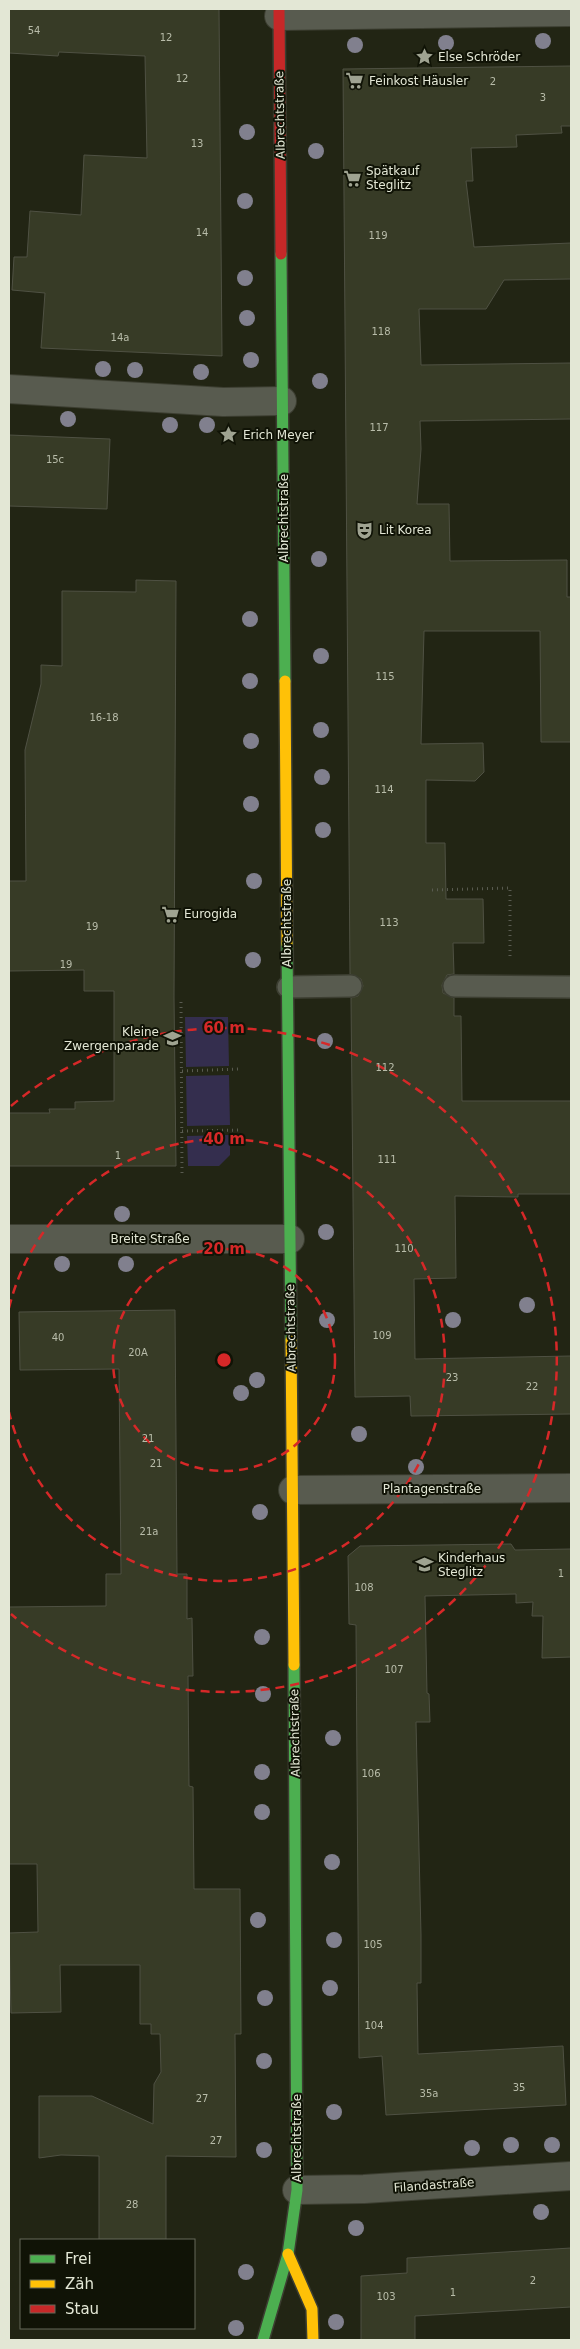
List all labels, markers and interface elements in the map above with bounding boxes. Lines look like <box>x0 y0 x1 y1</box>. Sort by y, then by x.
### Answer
house number: 54 <box>28 25 40 36</box>
house number: 12 <box>160 32 172 43</box>
place icon: Else Schröder <box>414 47 434 67</box>
place label: Else Schröder <box>438 50 520 64</box>
street label: Albrechtstraße <box>272 71 288 159</box>
supermarket icon: Feinkost Häusler <box>345 71 365 91</box>
house number: 12 <box>176 73 188 84</box>
place label: Feinkost Häusler <box>369 74 468 88</box>
house number: 2 <box>490 76 496 87</box>
house number: 3 <box>540 92 546 103</box>
house number: 13 <box>191 138 203 149</box>
place label: Spätkauf Steglitz <box>366 164 420 192</box>
supermarket icon: Spätkauf Steglitz <box>342 168 362 188</box>
house number: 14 <box>196 227 208 238</box>
house number: 119 <box>368 230 388 241</box>
house number: 118 <box>371 326 391 337</box>
house number: 14a <box>111 332 129 343</box>
house number: 117 <box>369 422 389 433</box>
place icon: Erich Meyer <box>219 425 239 445</box>
place label: Erich Meyer <box>243 428 314 442</box>
house number: 15c <box>46 454 64 465</box>
street label: Albrechtstraße <box>277 474 291 562</box>
theatre icon: Lit Korea <box>355 520 375 540</box>
place label: Lit Korea <box>379 523 432 537</box>
house number: 115 <box>375 671 395 682</box>
house number: 16-18 <box>89 712 119 723</box>
house number: 114 <box>374 784 394 795</box>
street label: Albrechtstraße <box>280 879 294 967</box>
supermarket icon: Eurogida <box>160 904 180 924</box>
place label: Eurogida <box>184 907 237 921</box>
house number: 113 <box>379 917 399 928</box>
house number: 19 <box>86 921 98 932</box>
house number: 19 <box>60 959 72 970</box>
text: 60 m <box>203 1019 245 1037</box>
place label: Kleine Zwergenparade <box>64 1025 159 1053</box>
school or university icon: Kleine Zwergenparade <box>163 1029 183 1049</box>
house number: 112 <box>375 1062 395 1073</box>
text: 40 m <box>203 1130 245 1148</box>
house number: 1 <box>115 1150 121 1161</box>
house number: 111 <box>377 1154 397 1165</box>
street label: Breite Straße <box>110 1232 190 1246</box>
text: 20 m <box>203 1240 245 1258</box>
house number: 110 <box>394 1243 414 1254</box>
street label: Albrechtstraße <box>283 1284 299 1372</box>
house number: 109 <box>372 1330 392 1341</box>
house number: 40 <box>52 1332 64 1343</box>
house number: 20A <box>128 1347 148 1358</box>
centre of rings <box>215 1351 233 1369</box>
house number: 23 <box>446 1372 458 1383</box>
house number: 22 <box>526 1381 538 1392</box>
house number: 21 <box>142 1433 154 1444</box>
house number: 21 <box>150 1458 162 1469</box>
street label: Plantagenstraße <box>383 1482 481 1496</box>
house number: 21a <box>140 1526 158 1537</box>
place label: Kinderhaus Steglitz <box>438 1551 505 1579</box>
school or university icon: Kinderhaus Steglitz <box>414 1555 434 1575</box>
house number: 1 <box>558 1568 564 1579</box>
house number: 108 <box>354 1582 374 1593</box>
house number: 107 <box>384 1664 404 1675</box>
street label: Albrechtstraße <box>287 1689 303 1777</box>
house number: 106 <box>361 1768 381 1779</box>
house number: 105 <box>363 1939 383 1950</box>
house number: 104 <box>364 2020 384 2031</box>
house number: 35 <box>513 2082 525 2093</box>
house number: 35a <box>420 2088 438 2099</box>
house number: 27 <box>196 2093 208 2104</box>
street label: Albrechtstraße <box>290 2094 304 2182</box>
house number: 27 <box>210 2135 222 2146</box>
street label: Filandastraße <box>393 2175 475 2195</box>
house number: 28 <box>126 2199 138 2210</box>
legend <box>20 2239 195 2329</box>
text: Frei <box>65 2250 92 2268</box>
text: Zäh <box>65 2275 94 2293</box>
house number: 2 <box>530 2275 536 2286</box>
house number: 1 <box>450 2287 456 2298</box>
house number: 103 <box>376 2291 396 2302</box>
text: Stau <box>65 2300 99 2318</box>

